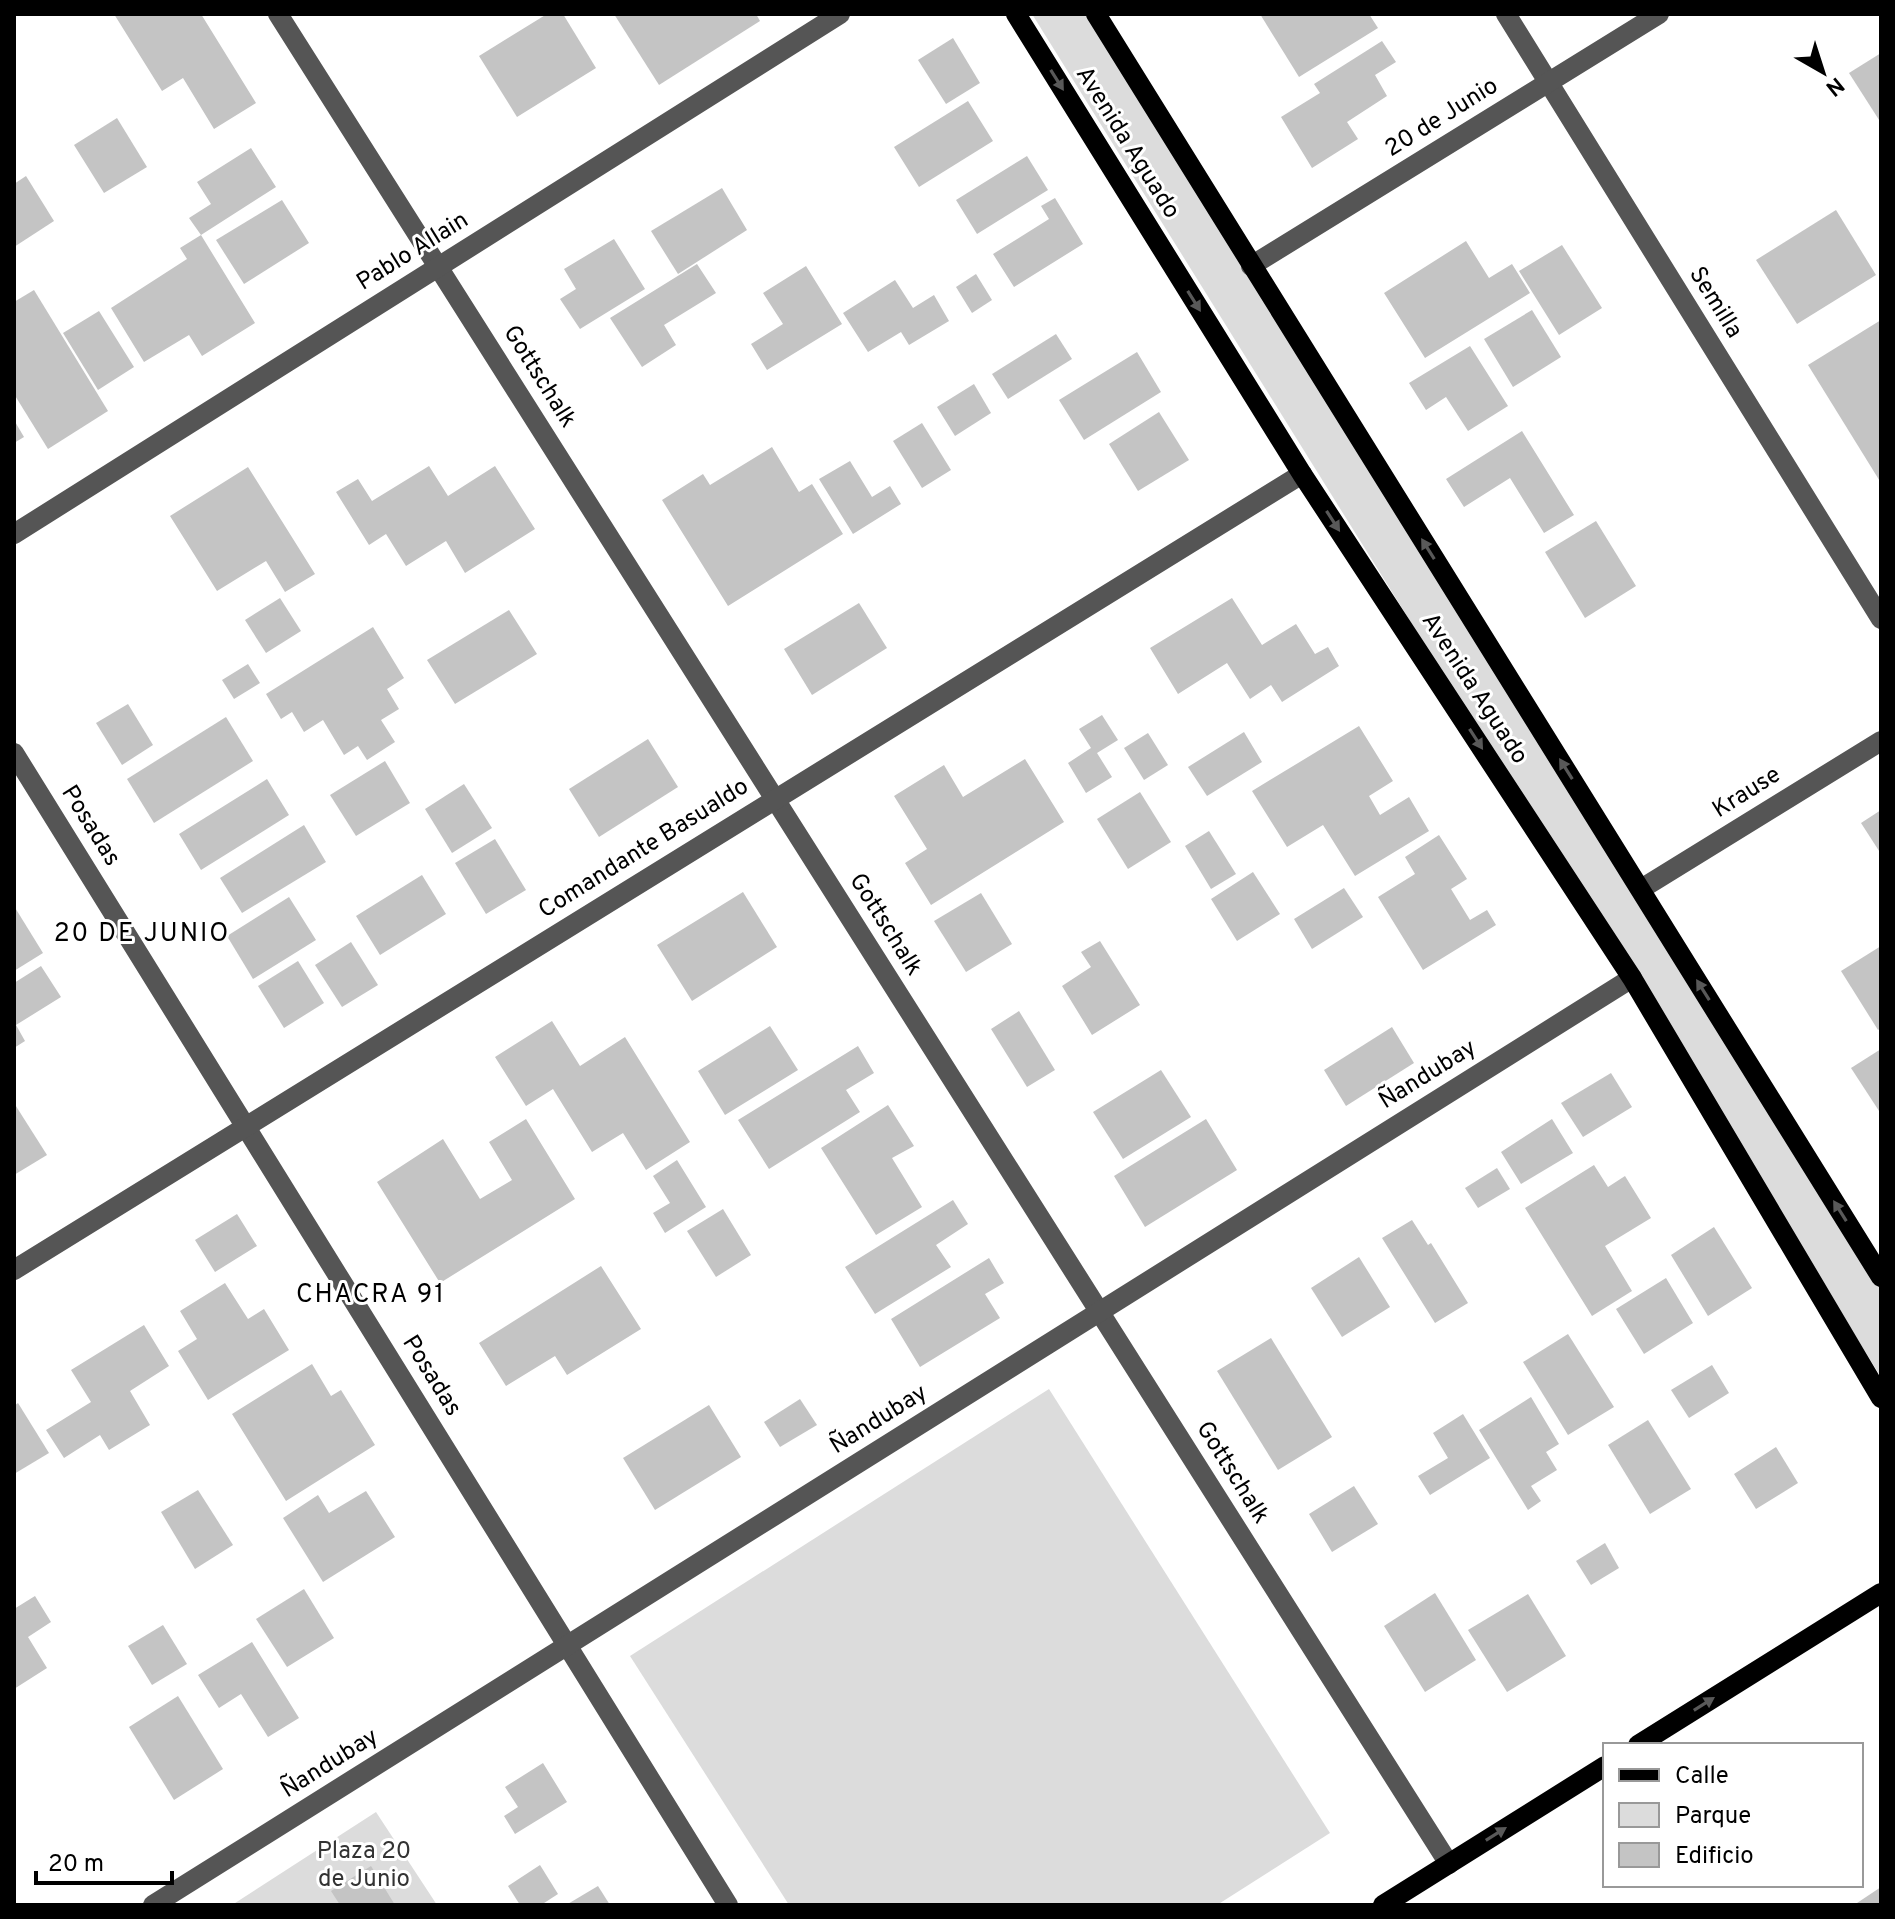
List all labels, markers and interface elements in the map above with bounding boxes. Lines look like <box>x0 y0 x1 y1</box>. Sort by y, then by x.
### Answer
north arrow <box>1783 32 1863 112</box>
street label: Avenida Aguado <box>1068 61 1186 225</box>
one-way arrow <box>1050 69 1064 91</box>
text: N <box>1819 70 1849 101</box>
street label: 20 de Junio <box>1380 71 1504 165</box>
street label: Pablo Allain <box>352 206 474 298</box>
street label: Semilla <box>1681 262 1749 344</box>
one-way arrow <box>1187 290 1201 312</box>
street label: Gottschalk <box>496 320 582 434</box>
one-way arrow <box>1325 510 1340 532</box>
one-way arrow <box>1421 538 1436 559</box>
street label: Avenida Aguado <box>1414 608 1534 770</box>
one-way arrow <box>1468 728 1483 749</box>
one-way arrow <box>1559 758 1573 780</box>
street label: Krause <box>1707 760 1787 826</box>
street label: Comandante Basualdo <box>533 772 755 926</box>
street label: Posadas <box>54 780 126 872</box>
street label: Gottschalk <box>842 868 928 982</box>
district label: 20 DE JUNIO <box>54 918 230 951</box>
one-way arrow <box>1697 979 1711 1001</box>
street label: Ñandubay <box>1373 1032 1482 1117</box>
one-way arrow <box>1833 1200 1847 1222</box>
district label: CHACRA 91 <box>296 1279 446 1312</box>
street label: Posadas <box>395 1330 467 1422</box>
street label: Ñandubay <box>824 1377 933 1462</box>
street label: Gottschalk <box>1189 1416 1275 1530</box>
one-way arrow <box>1694 1696 1715 1711</box>
street label: Ñandubay <box>275 1721 384 1806</box>
legend <box>1603 1743 1863 1887</box>
text: Calle <box>1675 1762 1729 1792</box>
text: Parque <box>1675 1802 1751 1832</box>
one-way arrow <box>1485 1827 1507 1841</box>
scale bar <box>36 1835 172 1885</box>
park label: Plaza 20 de Junio <box>317 1837 411 1895</box>
text: Edificio <box>1675 1842 1754 1872</box>
text: 20 m <box>48 1850 104 1880</box>

